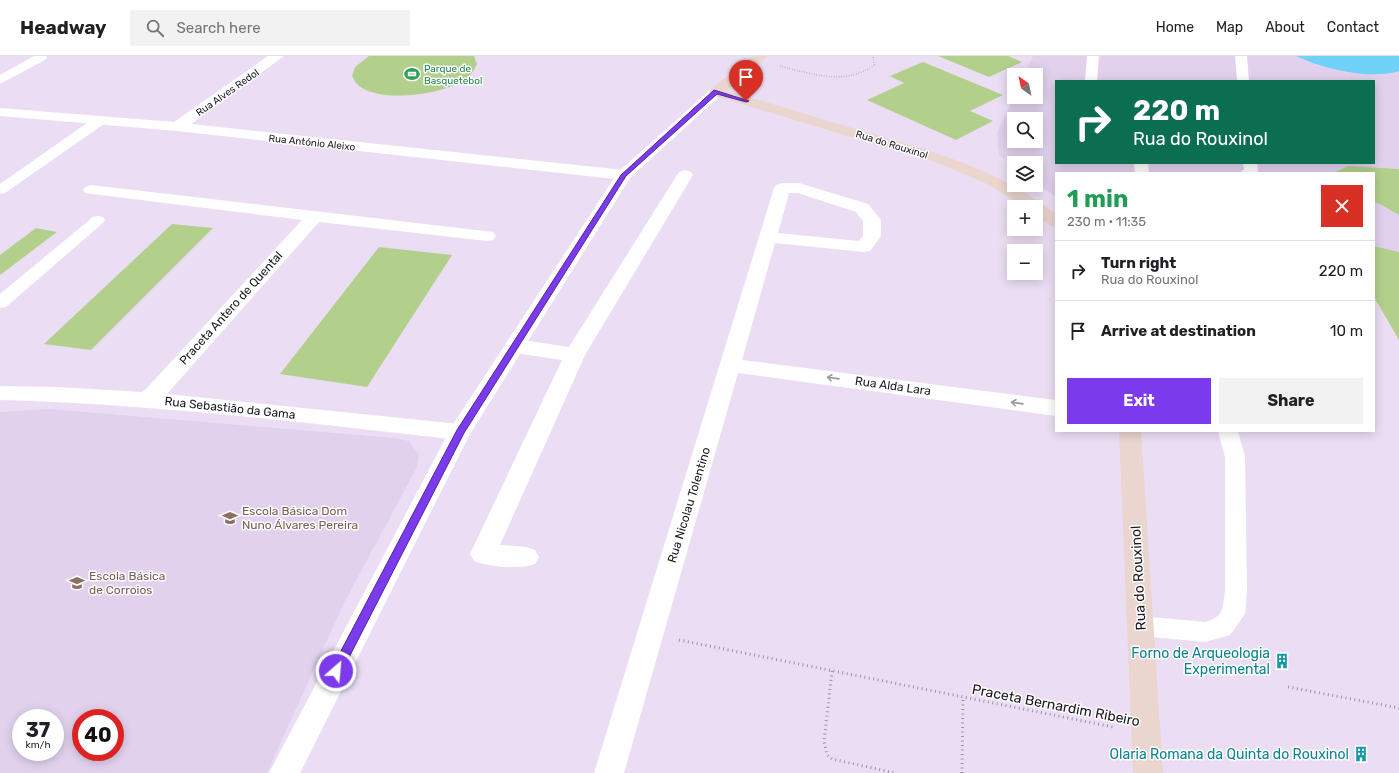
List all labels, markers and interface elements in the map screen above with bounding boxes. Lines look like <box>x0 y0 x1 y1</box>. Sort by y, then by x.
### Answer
search box <box>130 10 410 46</box>
text: Headway <box>20 16 106 39</box>
icon: search <box>144 17 166 39</box>
text: Search here <box>176 19 261 37</box>
text: Home <box>1156 19 1194 36</box>
text: Map <box>1216 19 1243 36</box>
text: About <box>1265 19 1305 36</box>
text: Contact <box>1327 19 1379 36</box>
pin <box>729 60 763 101</box>
place label: Parque de Basquetebol <box>424 63 482 87</box>
sports icon: Parque de Basquetebol <box>403 65 421 83</box>
icon: arrive <box>735 66 757 88</box>
street label: Rua Alves Redol <box>194 67 261 119</box>
north arrow <box>1007 68 1043 104</box>
map controls <box>1007 68 1043 280</box>
text: 220 m <box>1133 94 1220 127</box>
icon: right <box>1067 96 1119 148</box>
button: search <box>1007 112 1043 148</box>
street label: Rua do Rouxinol <box>854 128 929 162</box>
text: Rua do Rouxinol <box>1133 128 1268 150</box>
street label: Rua António Aleixo <box>268 132 356 154</box>
button: layers <box>1007 156 1043 192</box>
text: 1 min <box>1067 185 1128 213</box>
button: close <box>1321 185 1363 227</box>
button: + <box>1007 200 1043 236</box>
text: 230 m · 11:35 <box>1067 214 1146 229</box>
button: − <box>1007 244 1043 280</box>
street label: Praceta Antero de Quental <box>177 249 286 367</box>
text: Turn right <box>1101 254 1176 272</box>
icon: right <box>1067 260 1089 282</box>
text: 220 m <box>1319 262 1363 280</box>
text: Rua do Rouxinol <box>1101 272 1198 287</box>
icon: arrive <box>1067 320 1089 342</box>
text: Arrive at destination <box>1101 322 1256 340</box>
text: 10 m <box>1330 322 1363 340</box>
one-way arrow <box>827 374 840 382</box>
street label: Rua Alda Lara <box>854 374 932 398</box>
button: Exit <box>1067 378 1211 424</box>
button: Share <box>1219 378 1363 424</box>
street label: Rua Sebastião da Gama <box>164 394 296 422</box>
one-way arrow <box>1011 399 1024 407</box>
street label: Rua Nicolau Tolentino <box>665 445 713 564</box>
place label: Escola Básica Dom Nuno Álvares Pereira <box>242 504 358 532</box>
school or university icon: Escola Básica Dom Nuno Álvares Pereira <box>221 509 239 527</box>
street label: Rua do Rouxinol <box>1127 525 1150 631</box>
place label: Escola Básica de Corroios <box>89 569 165 597</box>
school or university icon: Escola Básica de Corroios <box>68 574 86 592</box>
place label: Forno de Arqueologia Experimental <box>1131 645 1270 678</box>
position arrow <box>315 650 357 692</box>
building icon: Forno de Arqueologia Experimental <box>1273 652 1291 670</box>
street label: Praceta Bernardim Ribeiro <box>970 681 1141 730</box>
speed limit sign: 40 <box>72 709 124 761</box>
text: 37 <box>26 718 50 742</box>
text: km/h <box>26 739 50 751</box>
building icon: Olaria Romana da Quinta do Rouxinol <box>1352 745 1370 763</box>
place label: Olaria Romana da Quinta do Rouxinol <box>1110 746 1349 763</box>

